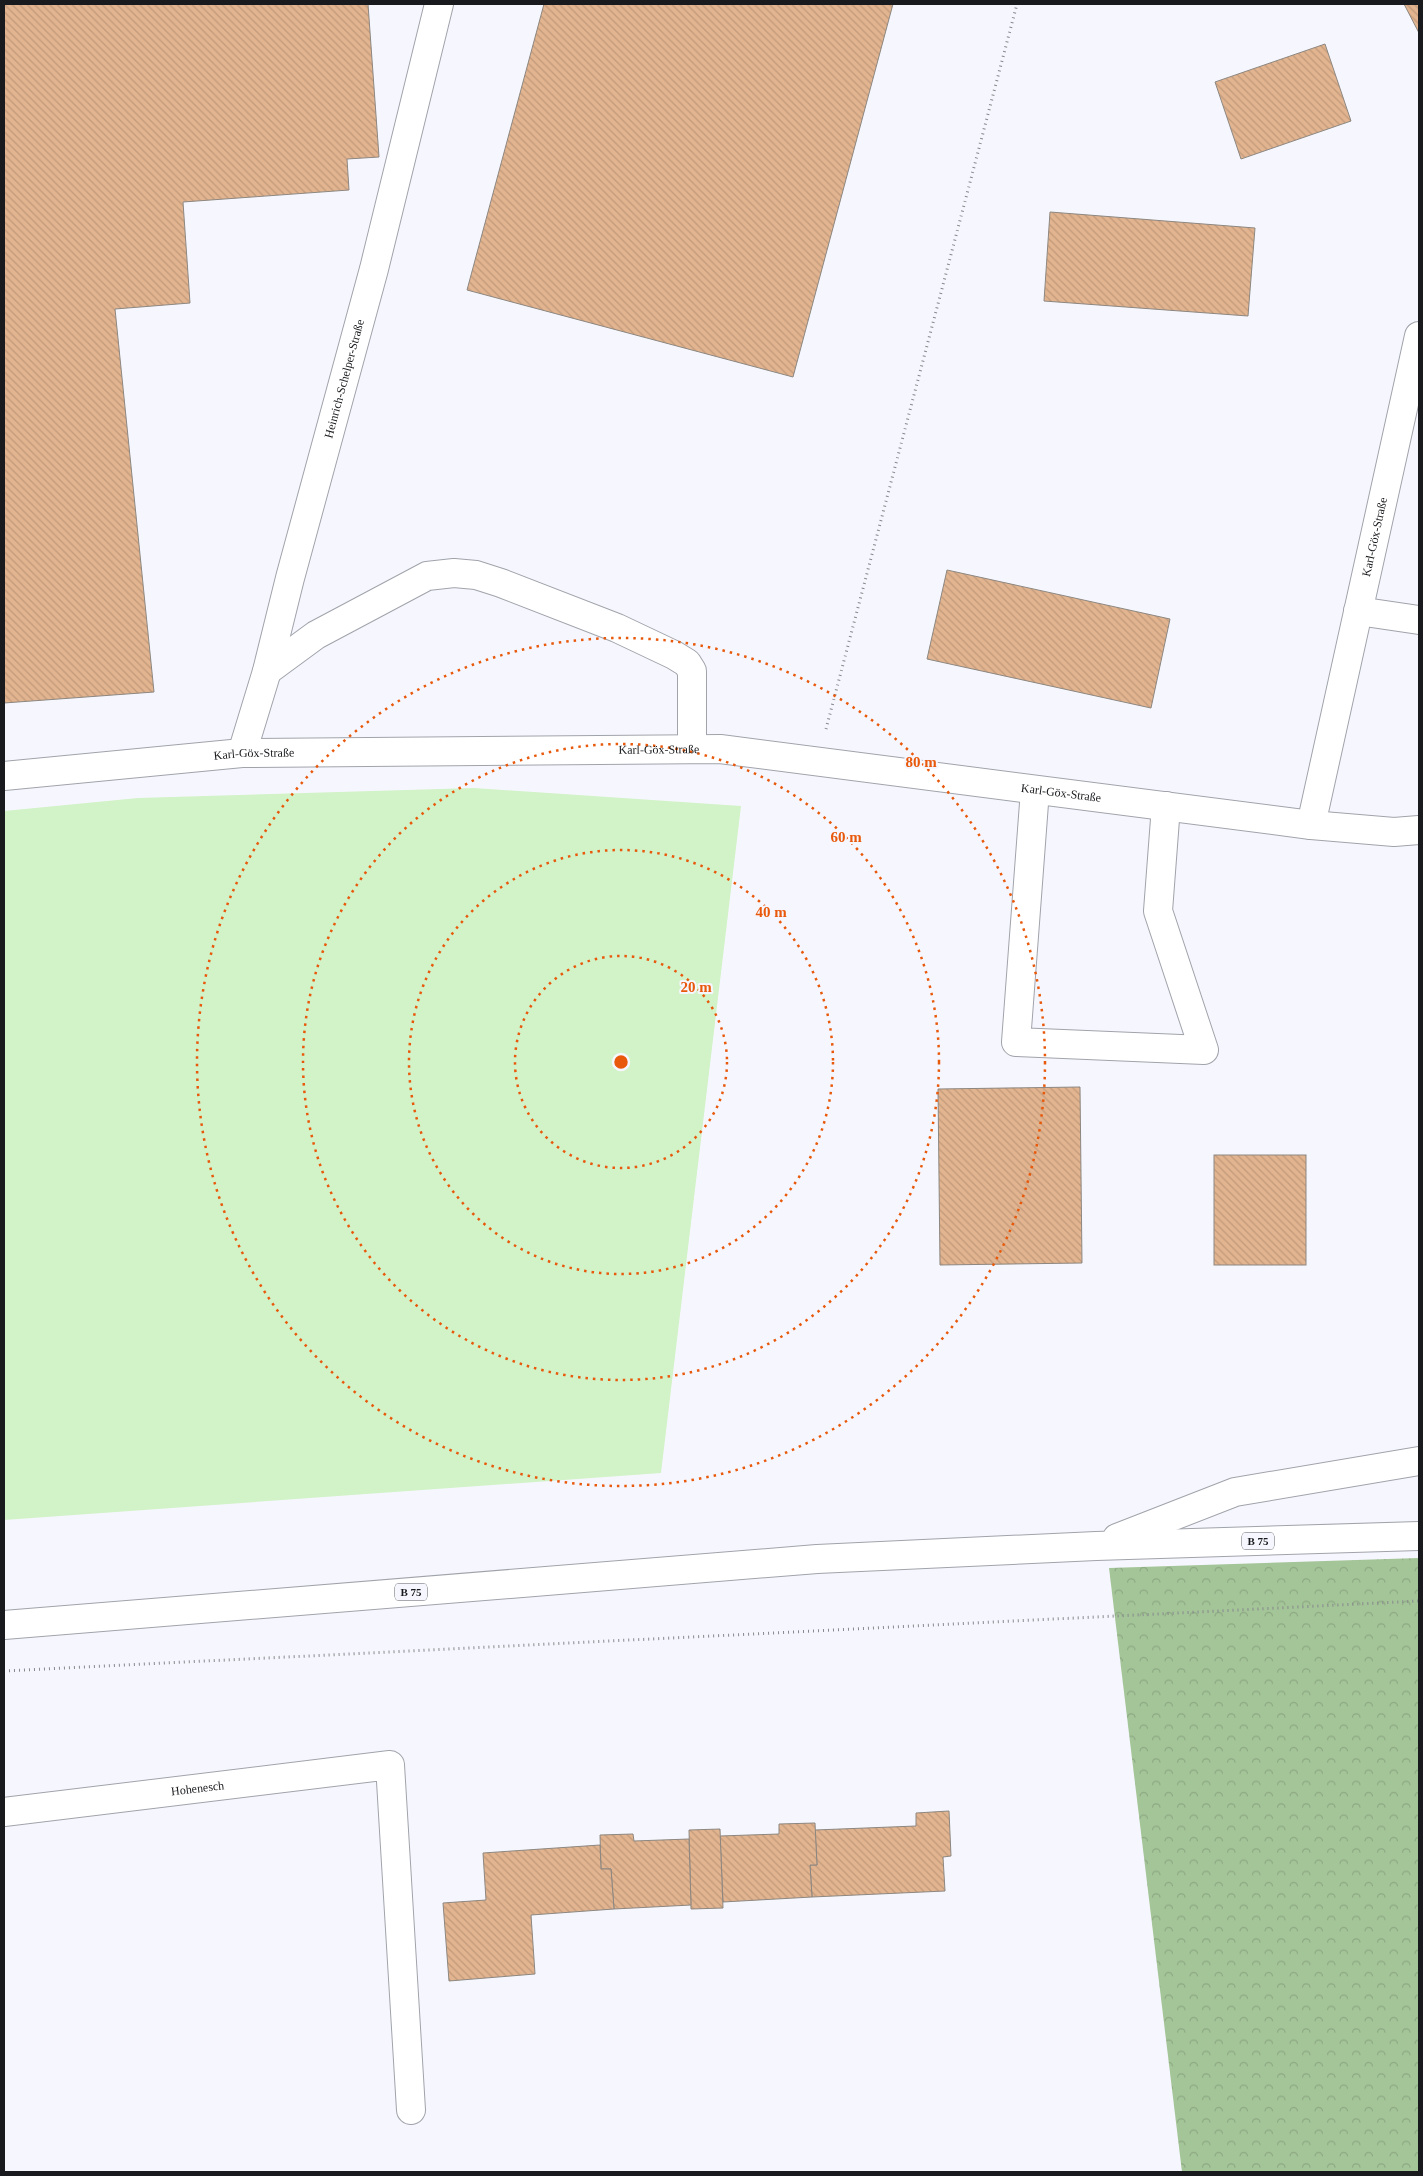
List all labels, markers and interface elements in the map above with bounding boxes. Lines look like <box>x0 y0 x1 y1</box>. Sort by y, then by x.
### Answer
street label: Heinrich-Schelper-Straße <box>321 318 367 440</box>
street label: Karl-Göx-Straße <box>1359 496 1390 578</box>
street label: Karl-Göx-Straße <box>618 742 699 757</box>
street label: Karl-Göx-Straße <box>213 746 294 763</box>
text: 80 m <box>905 754 937 770</box>
street label: Karl-Göx-Straße <box>1020 781 1102 805</box>
text: 60 m <box>830 829 862 845</box>
text: 40 m <box>755 904 787 920</box>
text: 20 m <box>680 979 712 995</box>
centre of rings <box>612 1053 630 1071</box>
road number: B 75 <box>1242 1532 1274 1550</box>
road number: B 75 <box>395 1584 427 1600</box>
street label: Hohenesch <box>170 1778 225 1799</box>

